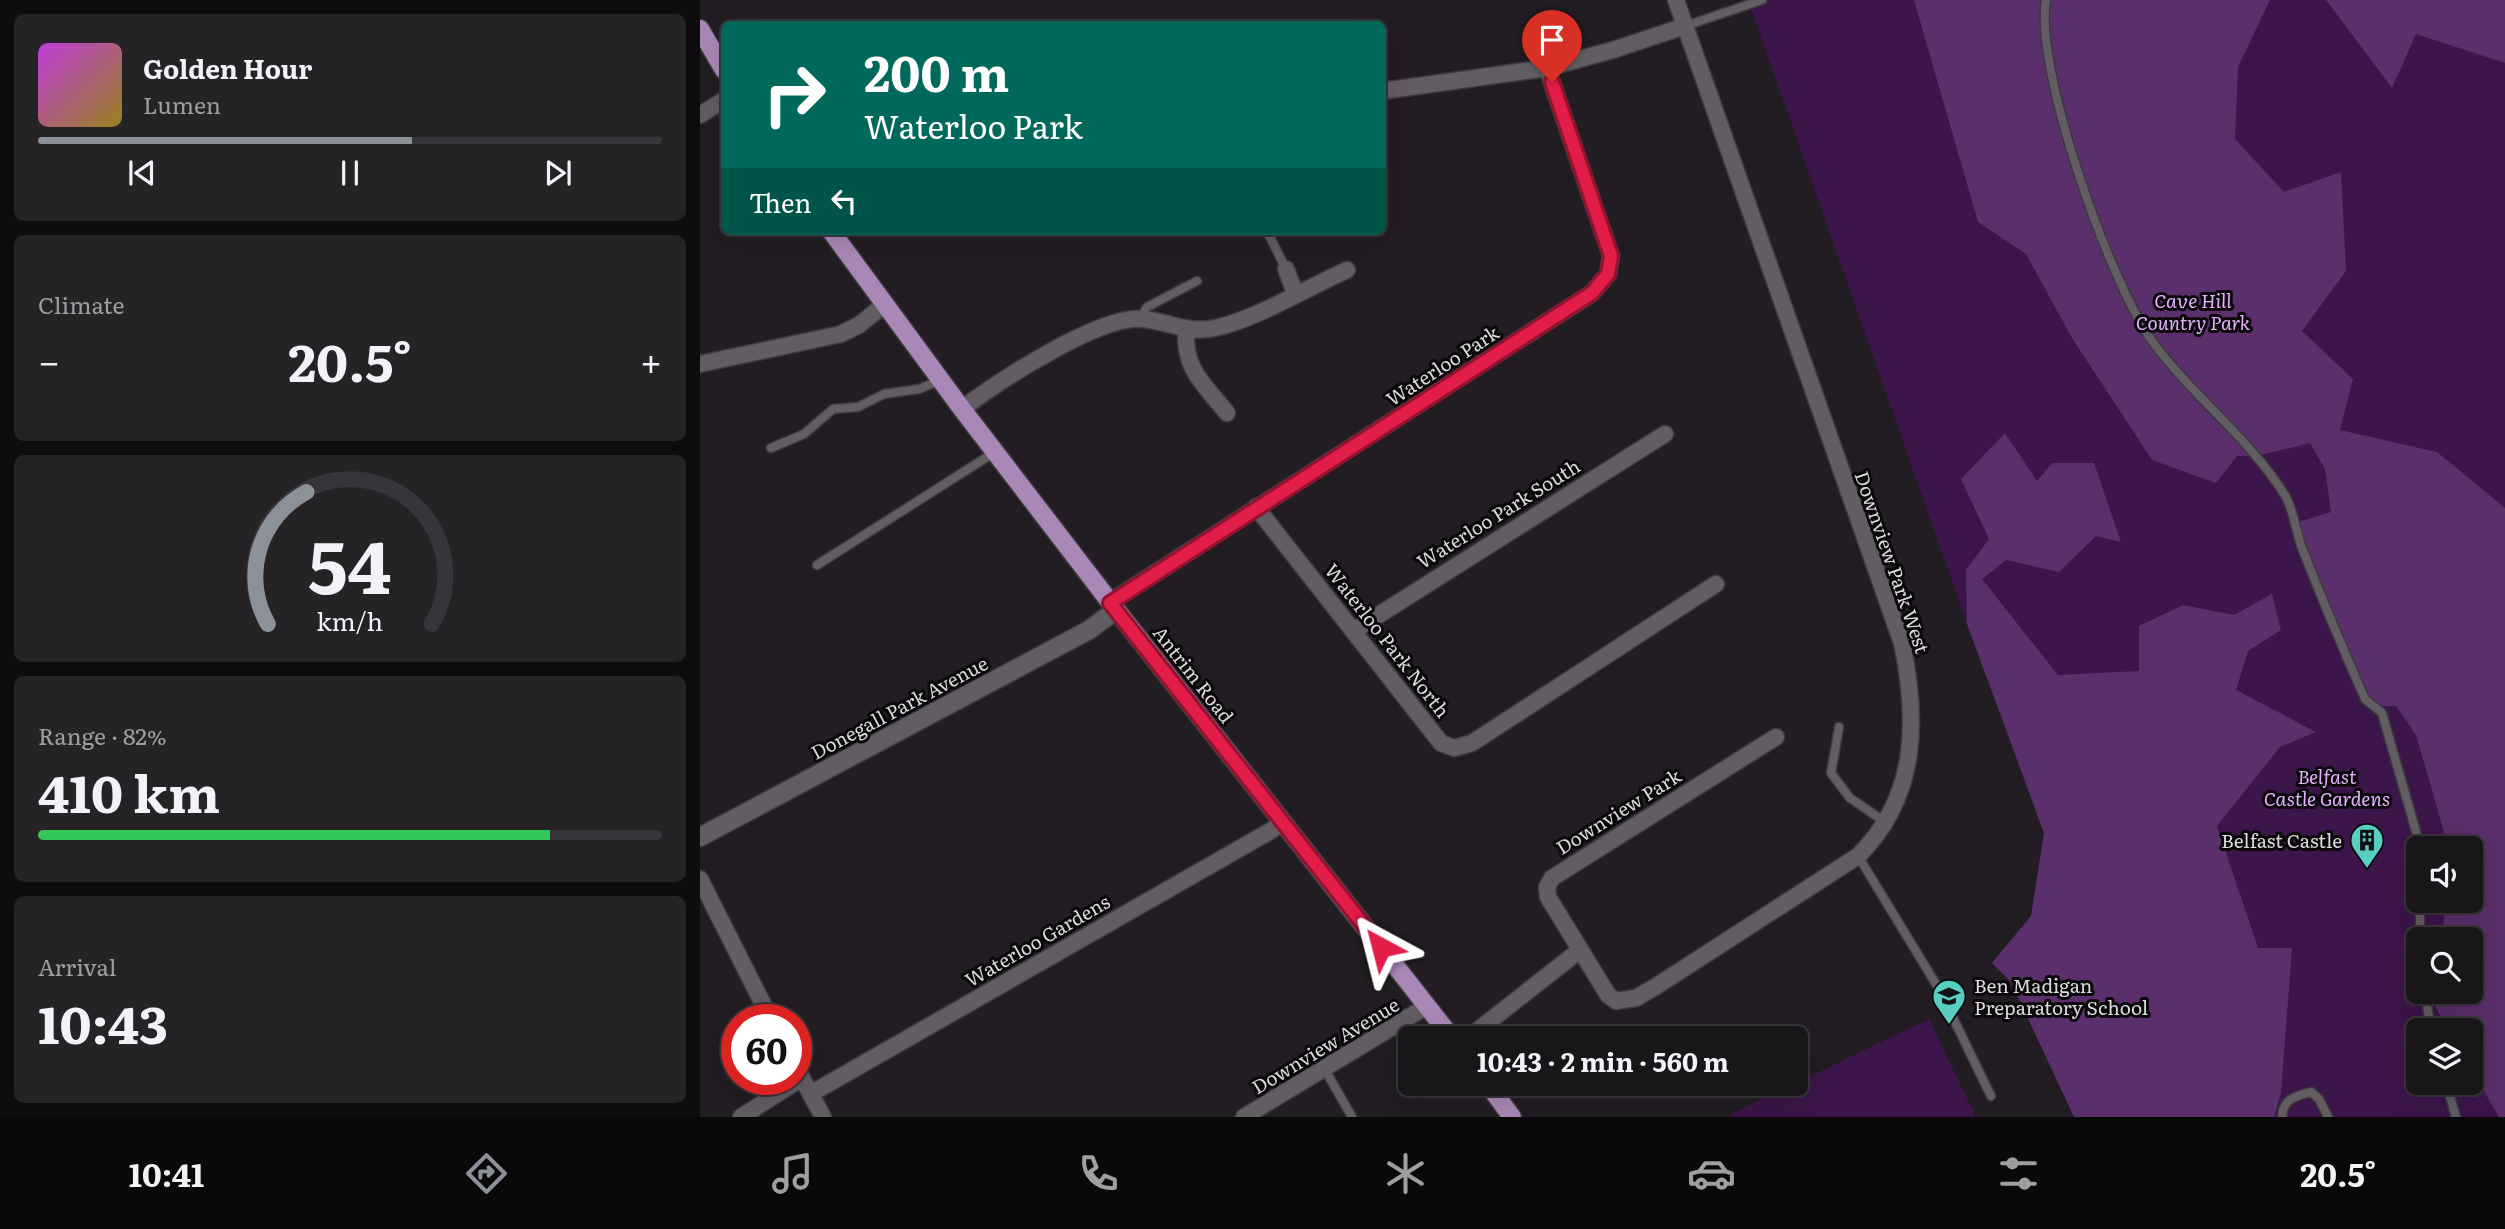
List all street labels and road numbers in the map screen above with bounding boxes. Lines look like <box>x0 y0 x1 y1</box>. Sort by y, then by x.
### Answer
street label: Waterloo Park <box>1380 318 1504 412</box>
street label: Waterloo Park South <box>1411 451 1585 575</box>
street label: Downview Park West <box>1849 467 1937 657</box>
street label: Waterloo Park North <box>1319 557 1457 723</box>
street label: Antrim Road <box>1147 619 1241 729</box>
street label: Donegall Park Avenue <box>805 648 993 766</box>
street label: Downview Park <box>1550 761 1686 861</box>
street label: Waterloo Gardens <box>959 887 1115 993</box>
street label: Downview Avenue <box>1246 990 1404 1100</box>

